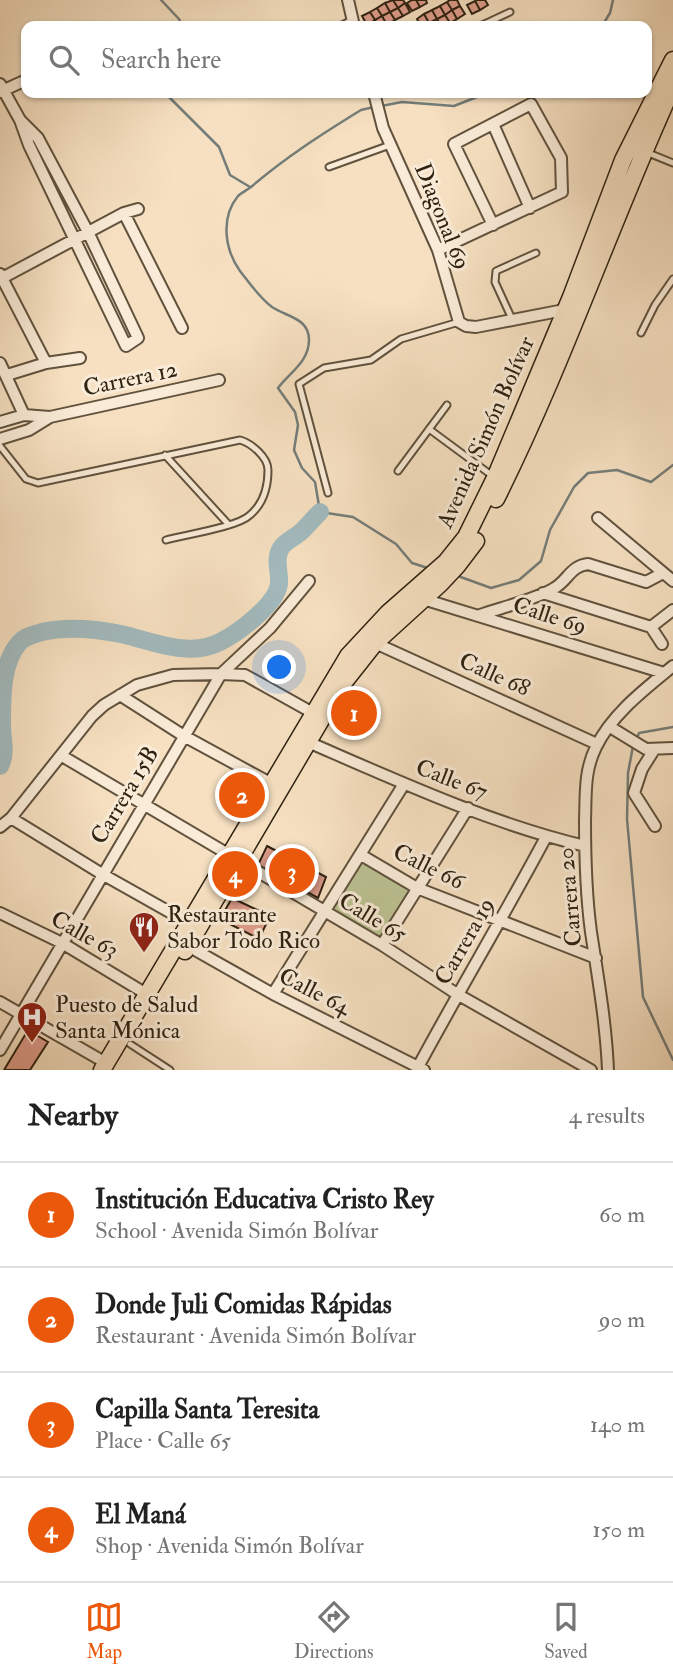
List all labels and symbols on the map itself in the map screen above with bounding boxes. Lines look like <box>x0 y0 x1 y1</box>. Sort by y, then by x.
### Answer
street label: Diagonal 69 <box>408 159 477 274</box>
street label: Avenida Simón Bolívar <box>430 331 541 534</box>
street label: Carrera 12 <box>80 354 180 403</box>
street label: Calle 69 <box>509 590 590 641</box>
street label: Calle 68 <box>455 646 535 703</box>
your location <box>262 650 296 684</box>
pin: 1 <box>331 687 377 739</box>
street label: Carrera 15B <box>84 741 165 849</box>
street label: Calle 67 <box>412 753 492 807</box>
pin: 2 <box>219 769 265 821</box>
street label: Calle 66 <box>388 837 470 897</box>
pin: 3 <box>269 845 315 897</box>
street label: Carrera 20 <box>551 846 588 948</box>
pin: 4 <box>212 848 258 900</box>
street label: Calle 65 <box>334 886 412 949</box>
street label: Carrera 19 <box>428 893 501 990</box>
place label: Restaurante Sabor Todo Rico <box>167 900 320 955</box>
street label: Calle 63 <box>46 904 124 965</box>
restaurant icon: Restaurante Sabor Todo Rico <box>127 910 161 954</box>
street label: Calle 64 <box>274 961 357 1022</box>
place label: Puesto de Salud Santa Mónica <box>55 990 198 1045</box>
hospital icon: Puesto de Salud Santa Mónica <box>15 1000 49 1044</box>

